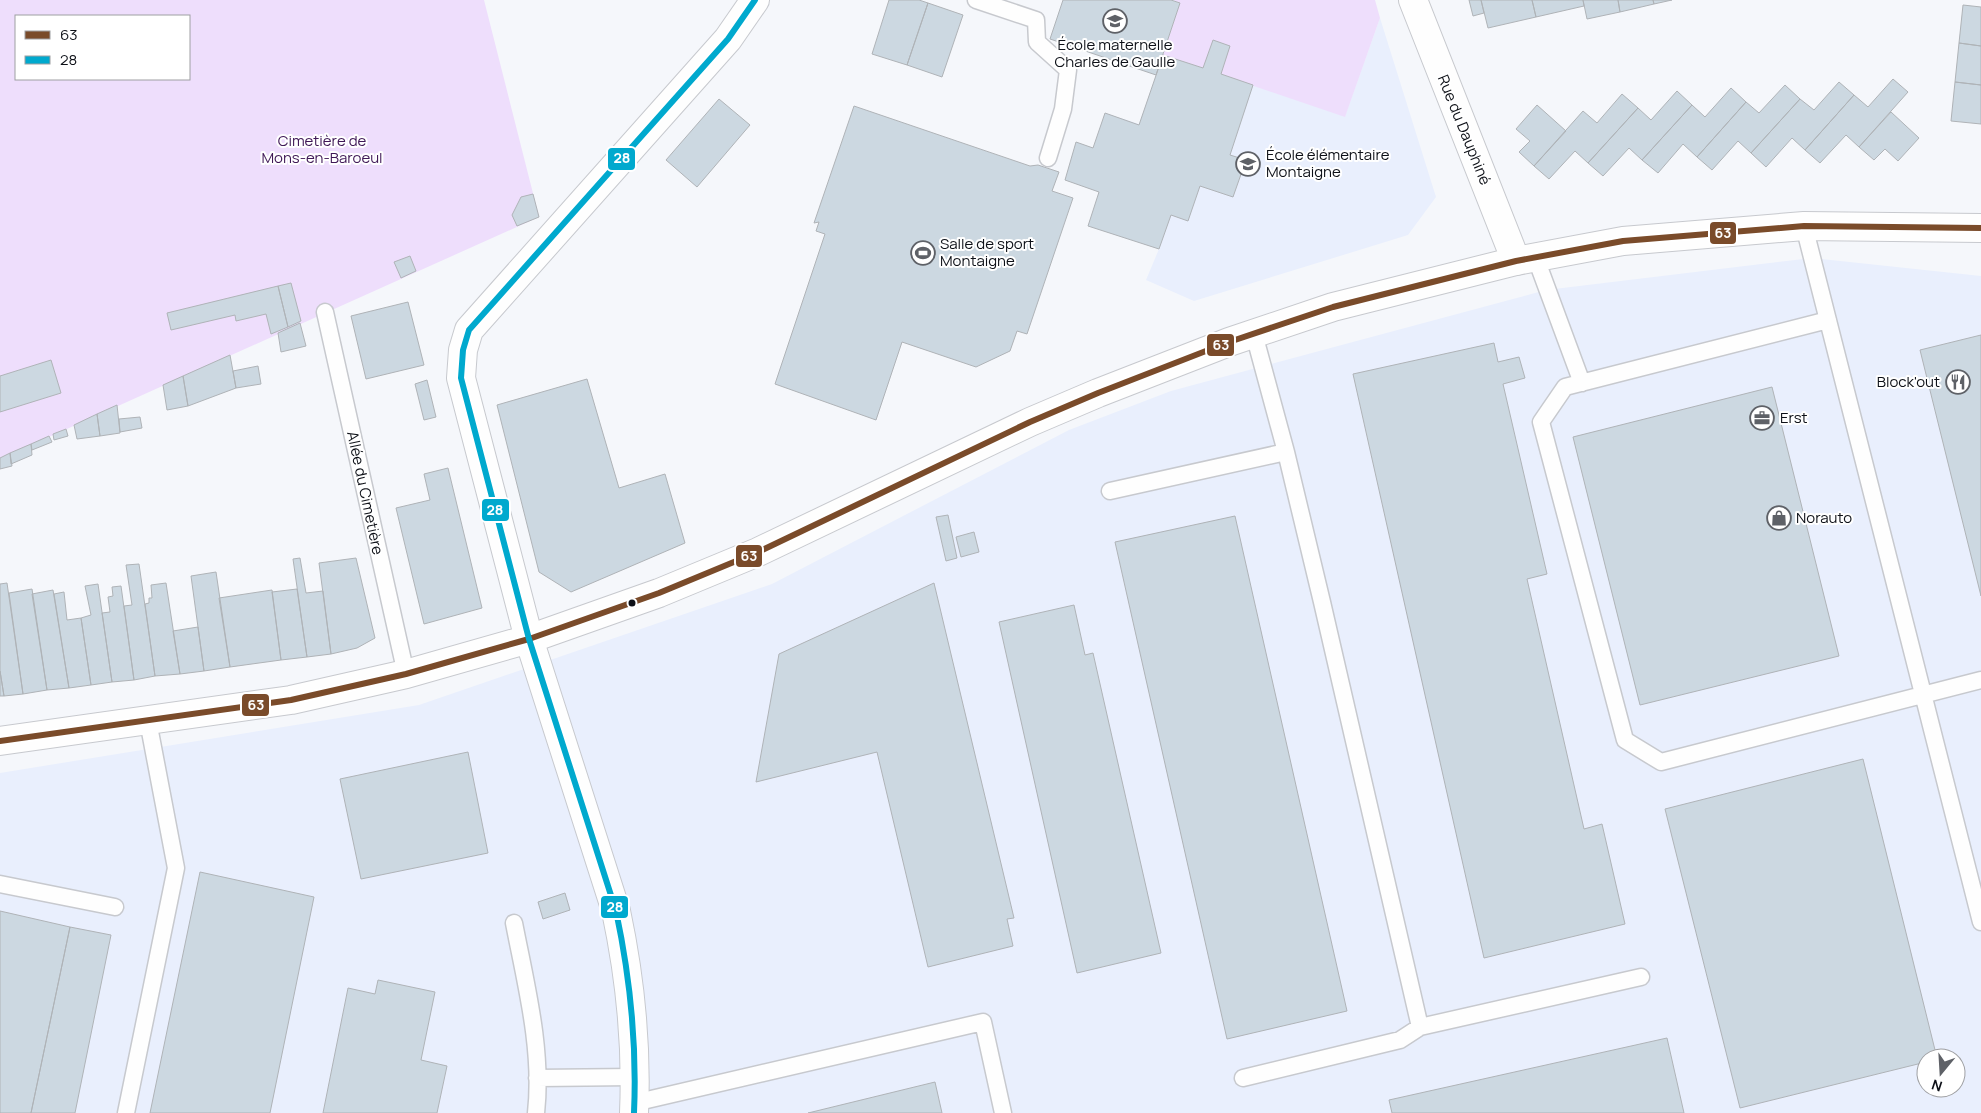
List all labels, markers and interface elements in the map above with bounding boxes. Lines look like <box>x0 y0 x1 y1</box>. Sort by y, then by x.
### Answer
school or university icon: École maternelle Charles de Gaulle <box>1102 8 1128 34</box>
legend <box>15 15 190 80</box>
text: 63 <box>60 24 78 45</box>
place label: École maternelle Charles de Gaulle <box>1055 34 1176 72</box>
text: 28 <box>60 49 77 70</box>
street label: Rue du Dauphiné <box>1433 72 1496 188</box>
park label: Cimetière de Mons-en-Baroeul <box>261 130 383 168</box>
place label: École élémentaire Montaigne <box>1266 144 1390 182</box>
line badge: 28 <box>607 147 636 171</box>
text: 28 <box>614 148 630 167</box>
school or university icon: École élémentaire Montaigne <box>1235 151 1261 177</box>
line badge: 63 <box>1709 221 1737 245</box>
text: 63 <box>1715 223 1731 242</box>
place label: Salle de sport Montaigne <box>940 233 1034 271</box>
sports icon: Salle de sport Montaigne <box>910 240 936 266</box>
line badge: 63 <box>1206 333 1235 357</box>
text: 63 <box>1213 335 1229 354</box>
restaurant icon: Block'out <box>1945 369 1971 395</box>
place label: Block'out <box>1877 371 1940 392</box>
office icon: Erst <box>1749 405 1775 431</box>
place label: Erst <box>1780 407 1808 428</box>
street label: Allée du Cimetière <box>342 429 389 557</box>
line badge: 28 <box>481 498 510 522</box>
text: 28 <box>487 500 503 519</box>
shop icon: Norauto <box>1766 505 1792 531</box>
place label: Norauto <box>1796 507 1852 528</box>
line badge: 63 <box>735 544 763 568</box>
text: 63 <box>741 546 757 565</box>
unlabelled marker <box>627 598 637 608</box>
line badge: 63 <box>241 693 270 717</box>
text: 63 <box>248 695 264 714</box>
line badge: 28 <box>600 895 629 919</box>
text: 28 <box>607 897 623 916</box>
north arrow <box>1916 1048 1966 1098</box>
text: N <box>1929 1075 1945 1096</box>

